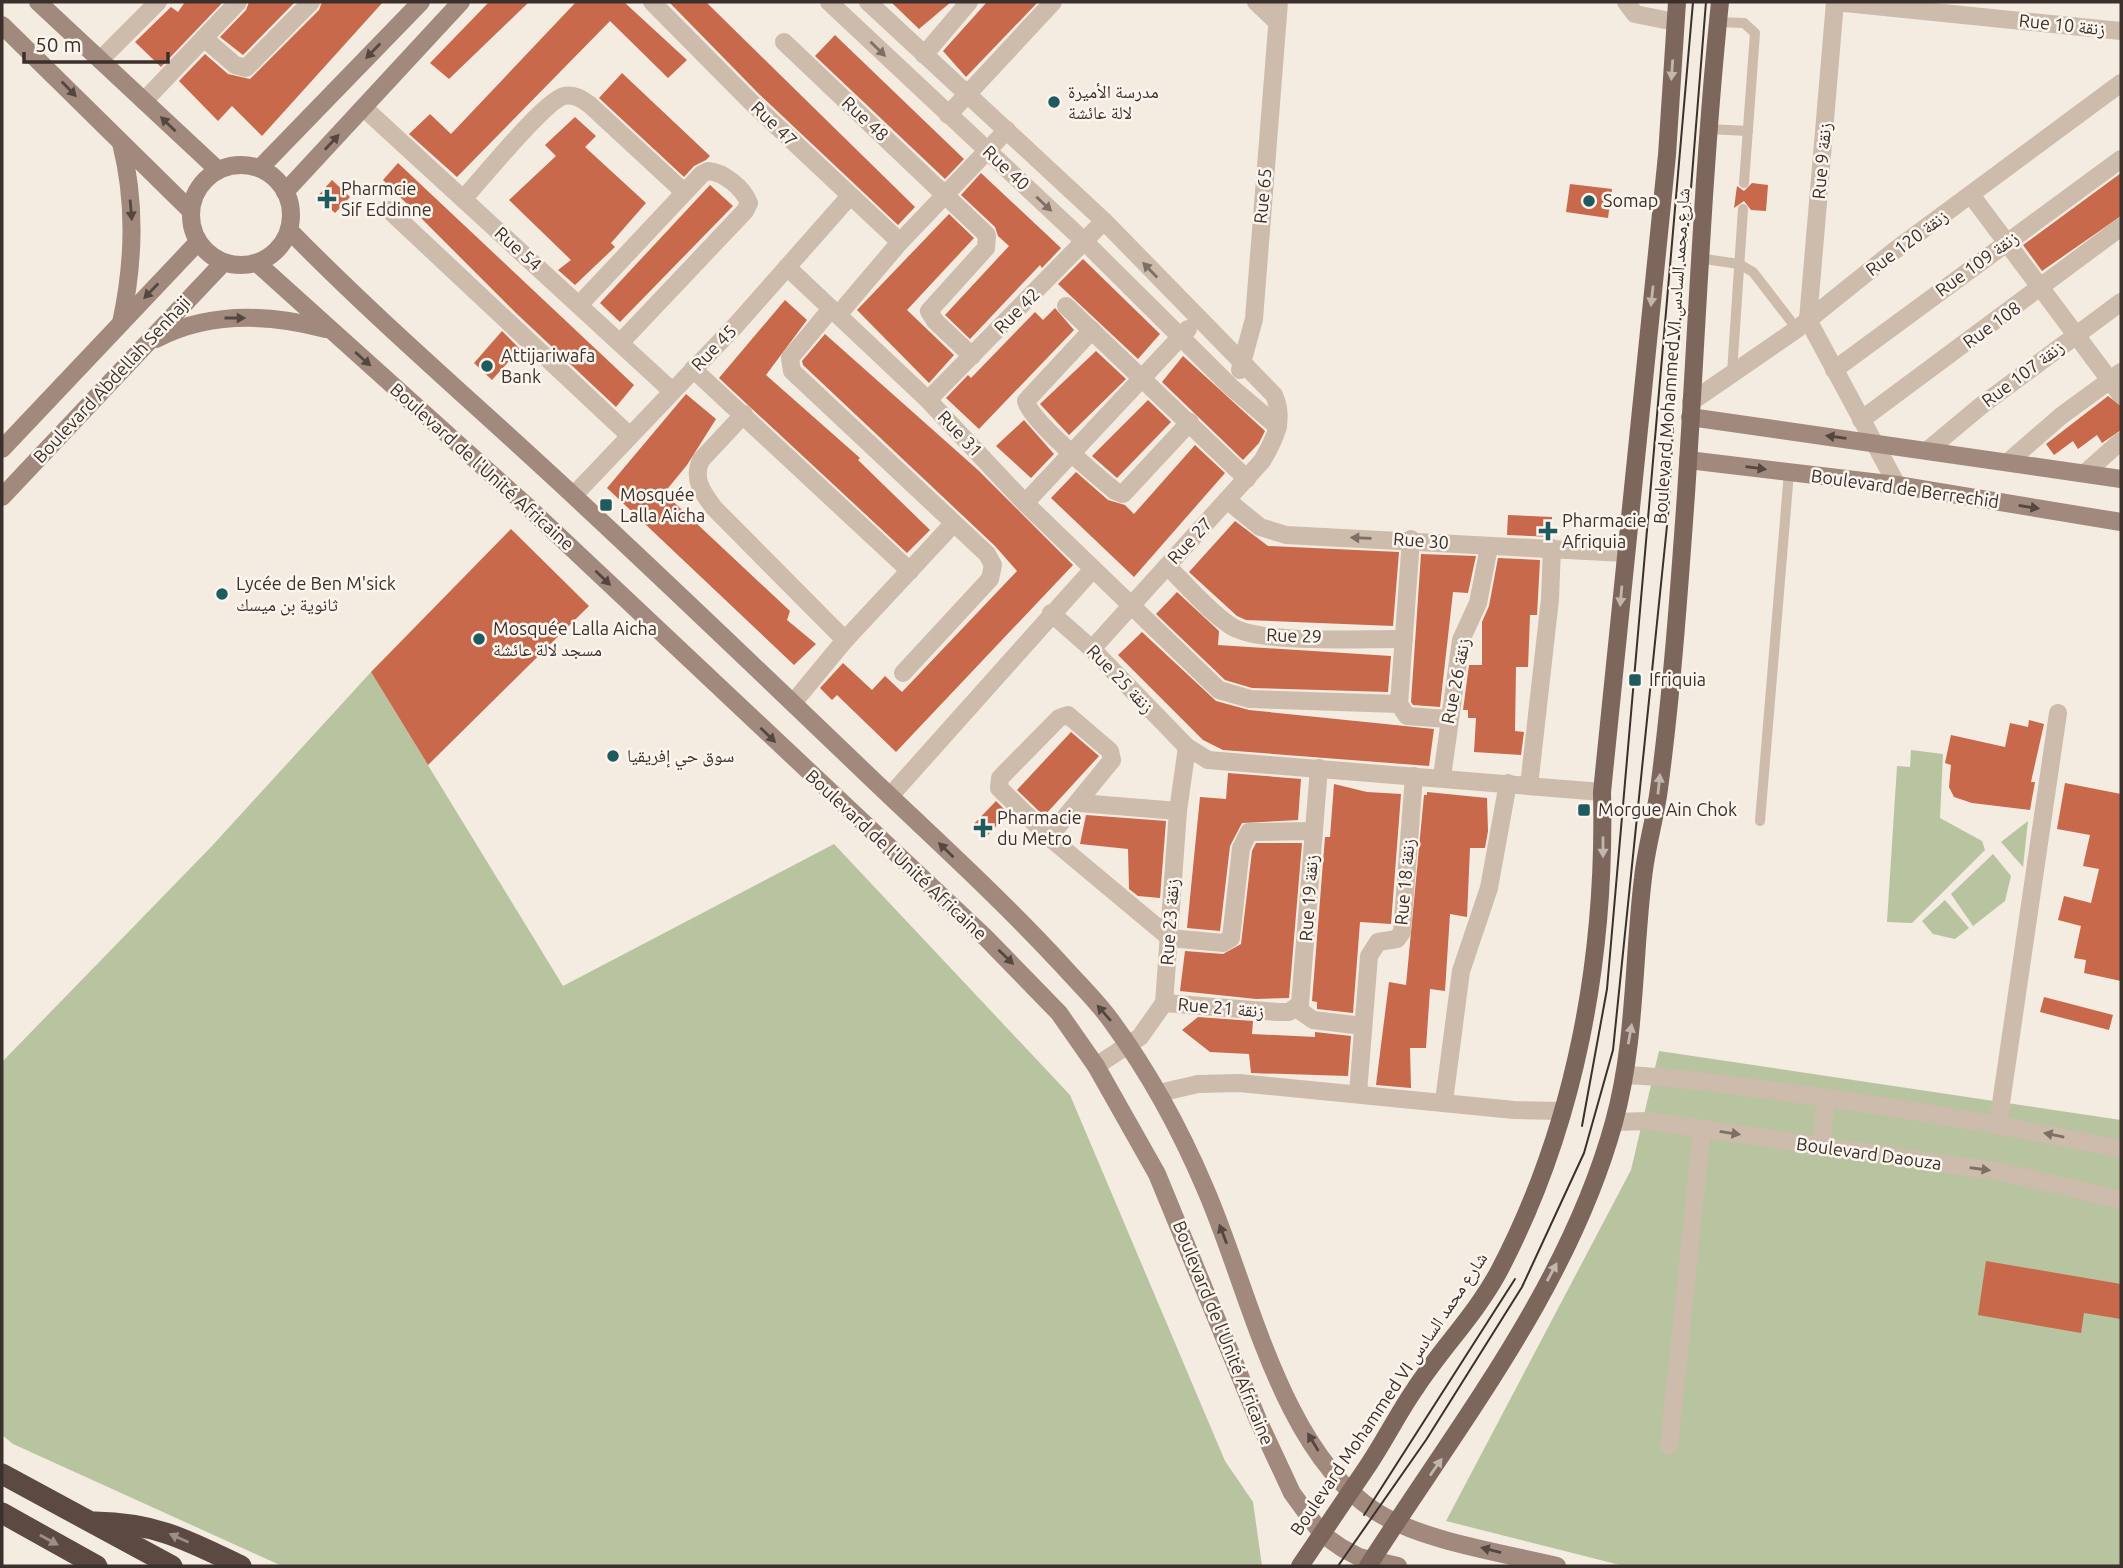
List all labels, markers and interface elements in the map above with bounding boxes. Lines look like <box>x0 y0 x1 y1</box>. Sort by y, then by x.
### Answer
street label: Rue 10 زنقة <box>2018 10 2106 39</box>
scale bar <box>24 21 168 65</box>
text: 50 m <box>35 32 82 56</box>
one-way arrow <box>870 40 887 57</box>
one-way arrow <box>366 42 382 59</box>
one-way arrow <box>1666 59 1677 81</box>
one-way arrow <box>60 80 76 97</box>
place label: مدرسة الأميرة لالة عائشة <box>1068 81 1159 122</box>
street label: Rue 48 <box>838 92 893 145</box>
marker: مدرسة الأميرة لالة عائشة <box>1046 94 1062 110</box>
street label: Rue 47 <box>748 97 802 150</box>
one-way arrow <box>159 116 176 133</box>
street label: Rue 9 زنقة <box>1808 122 1835 200</box>
one-way arrow <box>324 133 340 151</box>
street label: Rue 40 <box>979 141 1034 194</box>
street label: Rue 65 <box>1250 167 1274 225</box>
place label: Pharmcie Sif Eddinne <box>341 178 432 219</box>
street label: Boulevard Mohammed VI شارع محمد السادس <box>1649 187 1695 525</box>
place label: Somap <box>1603 190 1658 210</box>
marker: Pharmcie Sif Eddinne <box>319 191 335 207</box>
marker: Somap <box>1581 193 1597 209</box>
one-way arrow <box>1035 196 1052 212</box>
one-way arrow <box>126 199 137 221</box>
street label: Rue 120 زنقة <box>1862 205 1952 280</box>
street label: Rue 54 <box>491 222 546 274</box>
street label: Rue 109 زنقة <box>1931 227 2022 301</box>
one-way arrow <box>1142 261 1159 278</box>
one-way arrow <box>144 282 160 299</box>
street label: Rue 42 <box>989 283 1043 337</box>
one-way arrow <box>1646 286 1657 308</box>
street label: Boulevard Abdellah Senhaji <box>29 292 194 467</box>
street label: Rue 108 <box>1959 297 2024 352</box>
one-way arrow <box>224 313 246 324</box>
street label: Rue 45 <box>687 320 740 374</box>
street label: Rue 107 زنقة <box>1978 336 2068 411</box>
place label: Attijariwafa Bank <box>501 345 595 386</box>
one-way arrow <box>354 351 372 367</box>
marker: Attijariwafa Bank <box>479 358 495 374</box>
street label: Boulevard de l'Unité Africaine <box>387 379 579 554</box>
street label: Rue 31 <box>934 406 987 461</box>
one-way arrow <box>1824 431 1846 442</box>
one-way arrow <box>1745 463 1767 474</box>
street label: Boulevard de Berrechid <box>1810 465 2000 511</box>
place label: Mosquée Lalla Aicha <box>620 484 705 525</box>
marker: Mosquée Lalla Aicha <box>598 497 614 513</box>
one-way arrow <box>2018 502 2040 513</box>
place label: Pharmacie Afriquia <box>1562 510 1647 551</box>
street label: Rue 27 <box>1163 513 1216 568</box>
marker: Pharmacie Afriquia <box>1540 523 1556 539</box>
street label: Rue 30 <box>1393 528 1450 552</box>
one-way arrow <box>1350 532 1372 543</box>
one-way arrow <box>595 570 612 587</box>
place label: Lycée de Ben M'sick ثانوية بن ميسك <box>236 573 396 616</box>
one-way arrow <box>1615 585 1626 607</box>
marker: Lycée de Ben M'sick ثانوية بن ميسك <box>214 586 230 602</box>
place label: Mosquée Lalla Aicha مسجد لالة عائشة <box>493 618 657 660</box>
street label: Rue 29 <box>1266 624 1322 646</box>
marker: Mosquée Lalla Aicha مسجد لالة عائشة <box>471 631 487 647</box>
street label: Rue 26 زنقة <box>1437 636 1474 726</box>
street label: Rue 25 زنقة <box>1083 640 1158 717</box>
place label: Ifriquia <box>1649 669 1706 689</box>
marker: Ifriquia <box>1627 672 1643 688</box>
one-way arrow <box>759 727 776 743</box>
place label: سوق حي إفريقيا <box>627 745 734 771</box>
marker: سوق حي إفريقيا <box>605 748 621 764</box>
street label: Boulevard de l'Unité Africaine <box>802 765 991 943</box>
one-way arrow <box>1654 773 1665 795</box>
place label: Morgue Ain Chok <box>1598 799 1737 819</box>
marker: Morgue Ain Chok <box>1576 802 1592 818</box>
place label: Pharmacie du Metro <box>997 807 1082 848</box>
marker: Pharmacie du Metro <box>975 820 991 836</box>
one-way arrow <box>1597 836 1609 858</box>
street label: Rue 18 زنقة <box>1390 838 1419 926</box>
one-way arrow <box>938 842 955 858</box>
street label: Rue 19 زنقة <box>1295 854 1322 942</box>
street label: Rue 23 زنقة <box>1156 878 1183 966</box>
one-way arrow <box>997 949 1014 965</box>
street label: Rue 21 زنقة <box>1177 993 1265 1022</box>
one-way arrow <box>1096 1004 1112 1022</box>
one-way arrow <box>1624 1023 1635 1045</box>
one-way arrow <box>1719 1128 1741 1139</box>
one-way arrow <box>2043 1130 2065 1141</box>
street label: Boulevard Daouza <box>1795 1133 1943 1173</box>
one-way arrow <box>1969 1164 1991 1175</box>
street label: Boulevard de l'Unité Africaine <box>1170 1218 1278 1448</box>
one-way arrow <box>1217 1223 1228 1244</box>
street label: Boulevard Mohammed VI شارع محمد السادس <box>1286 1248 1492 1540</box>
one-way arrow <box>1546 1262 1558 1281</box>
one-way arrow <box>1307 1433 1319 1452</box>
one-way arrow <box>1429 1458 1443 1476</box>
one-way arrow <box>169 1532 189 1544</box>
one-way arrow <box>40 1534 59 1546</box>
one-way arrow <box>1479 1544 1501 1555</box>

